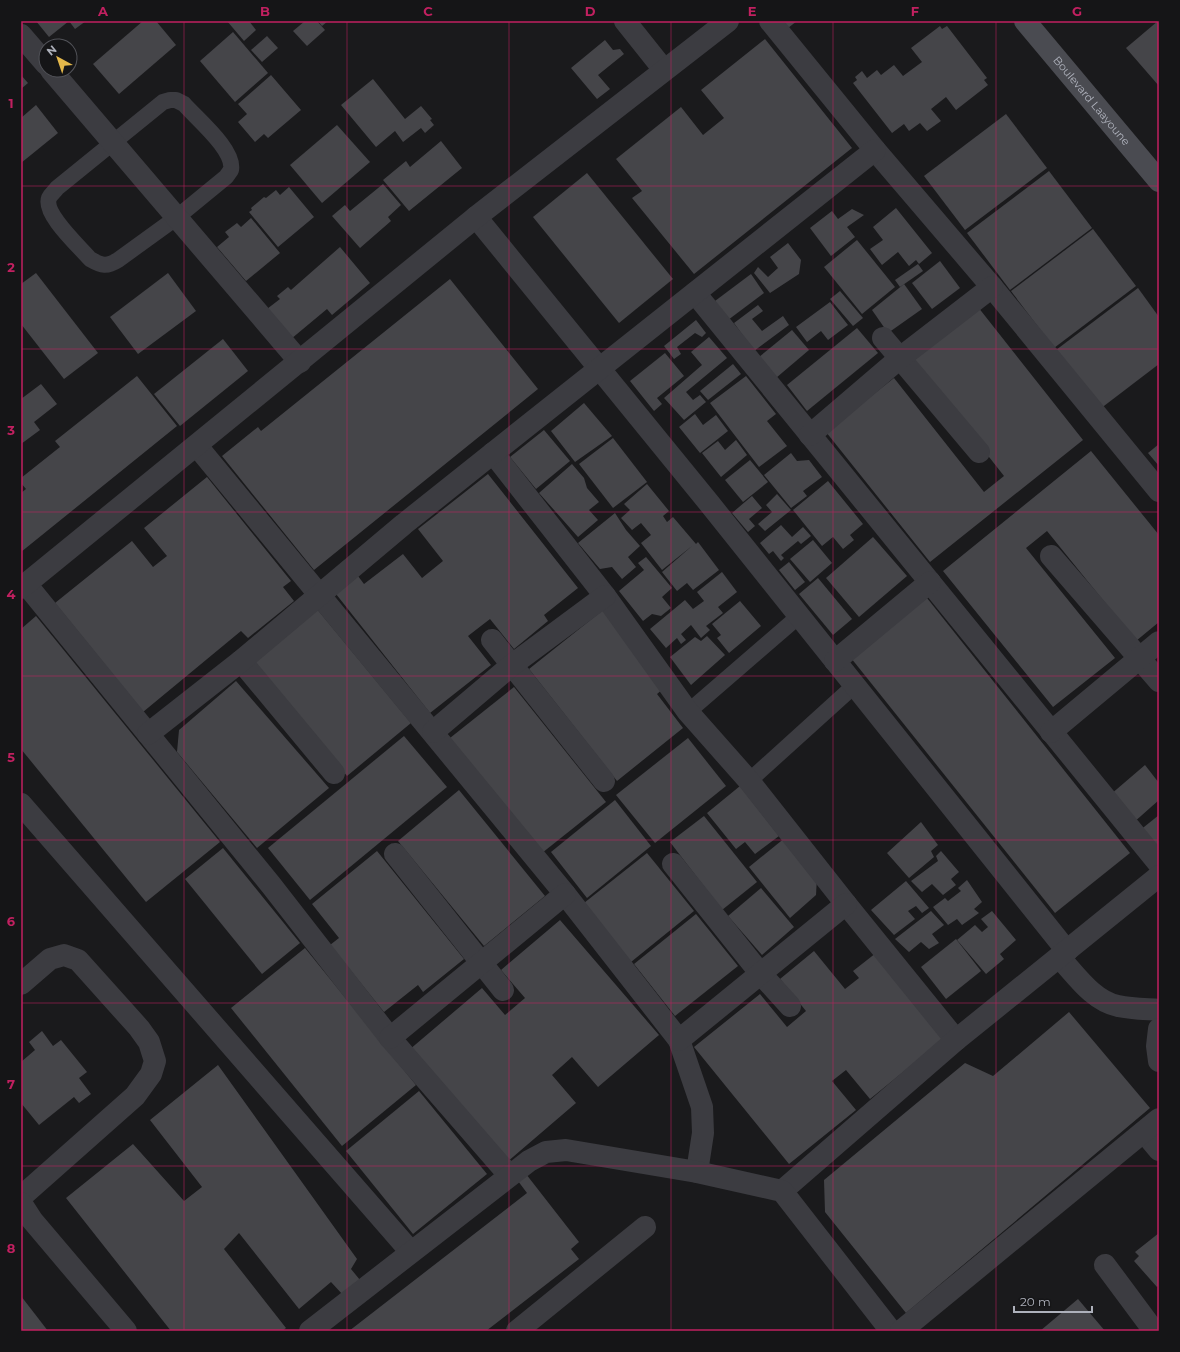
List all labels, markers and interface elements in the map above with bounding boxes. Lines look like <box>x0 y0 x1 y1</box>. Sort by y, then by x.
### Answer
text: A <box>97 3 109 19</box>
text: B <box>260 3 270 19</box>
text: C <box>423 3 433 19</box>
text: D <box>585 3 596 19</box>
text: E <box>748 3 757 19</box>
text: F <box>911 3 919 19</box>
text: G <box>1072 3 1082 19</box>
north arrow <box>38 38 78 78</box>
text: N <box>44 42 59 59</box>
street label: Boulevard Laayoune <box>1050 53 1133 149</box>
text: 1 <box>8 95 14 111</box>
text: 2 <box>7 259 15 275</box>
text: 3 <box>6 422 15 438</box>
text: 4 <box>7 586 16 602</box>
text: 5 <box>7 749 15 765</box>
text: 6 <box>7 913 16 929</box>
text: 7 <box>7 1076 15 1092</box>
text: 8 <box>7 1240 16 1256</box>
scale bar <box>1014 1288 1092 1314</box>
text: 20 m <box>1020 1294 1051 1309</box>

